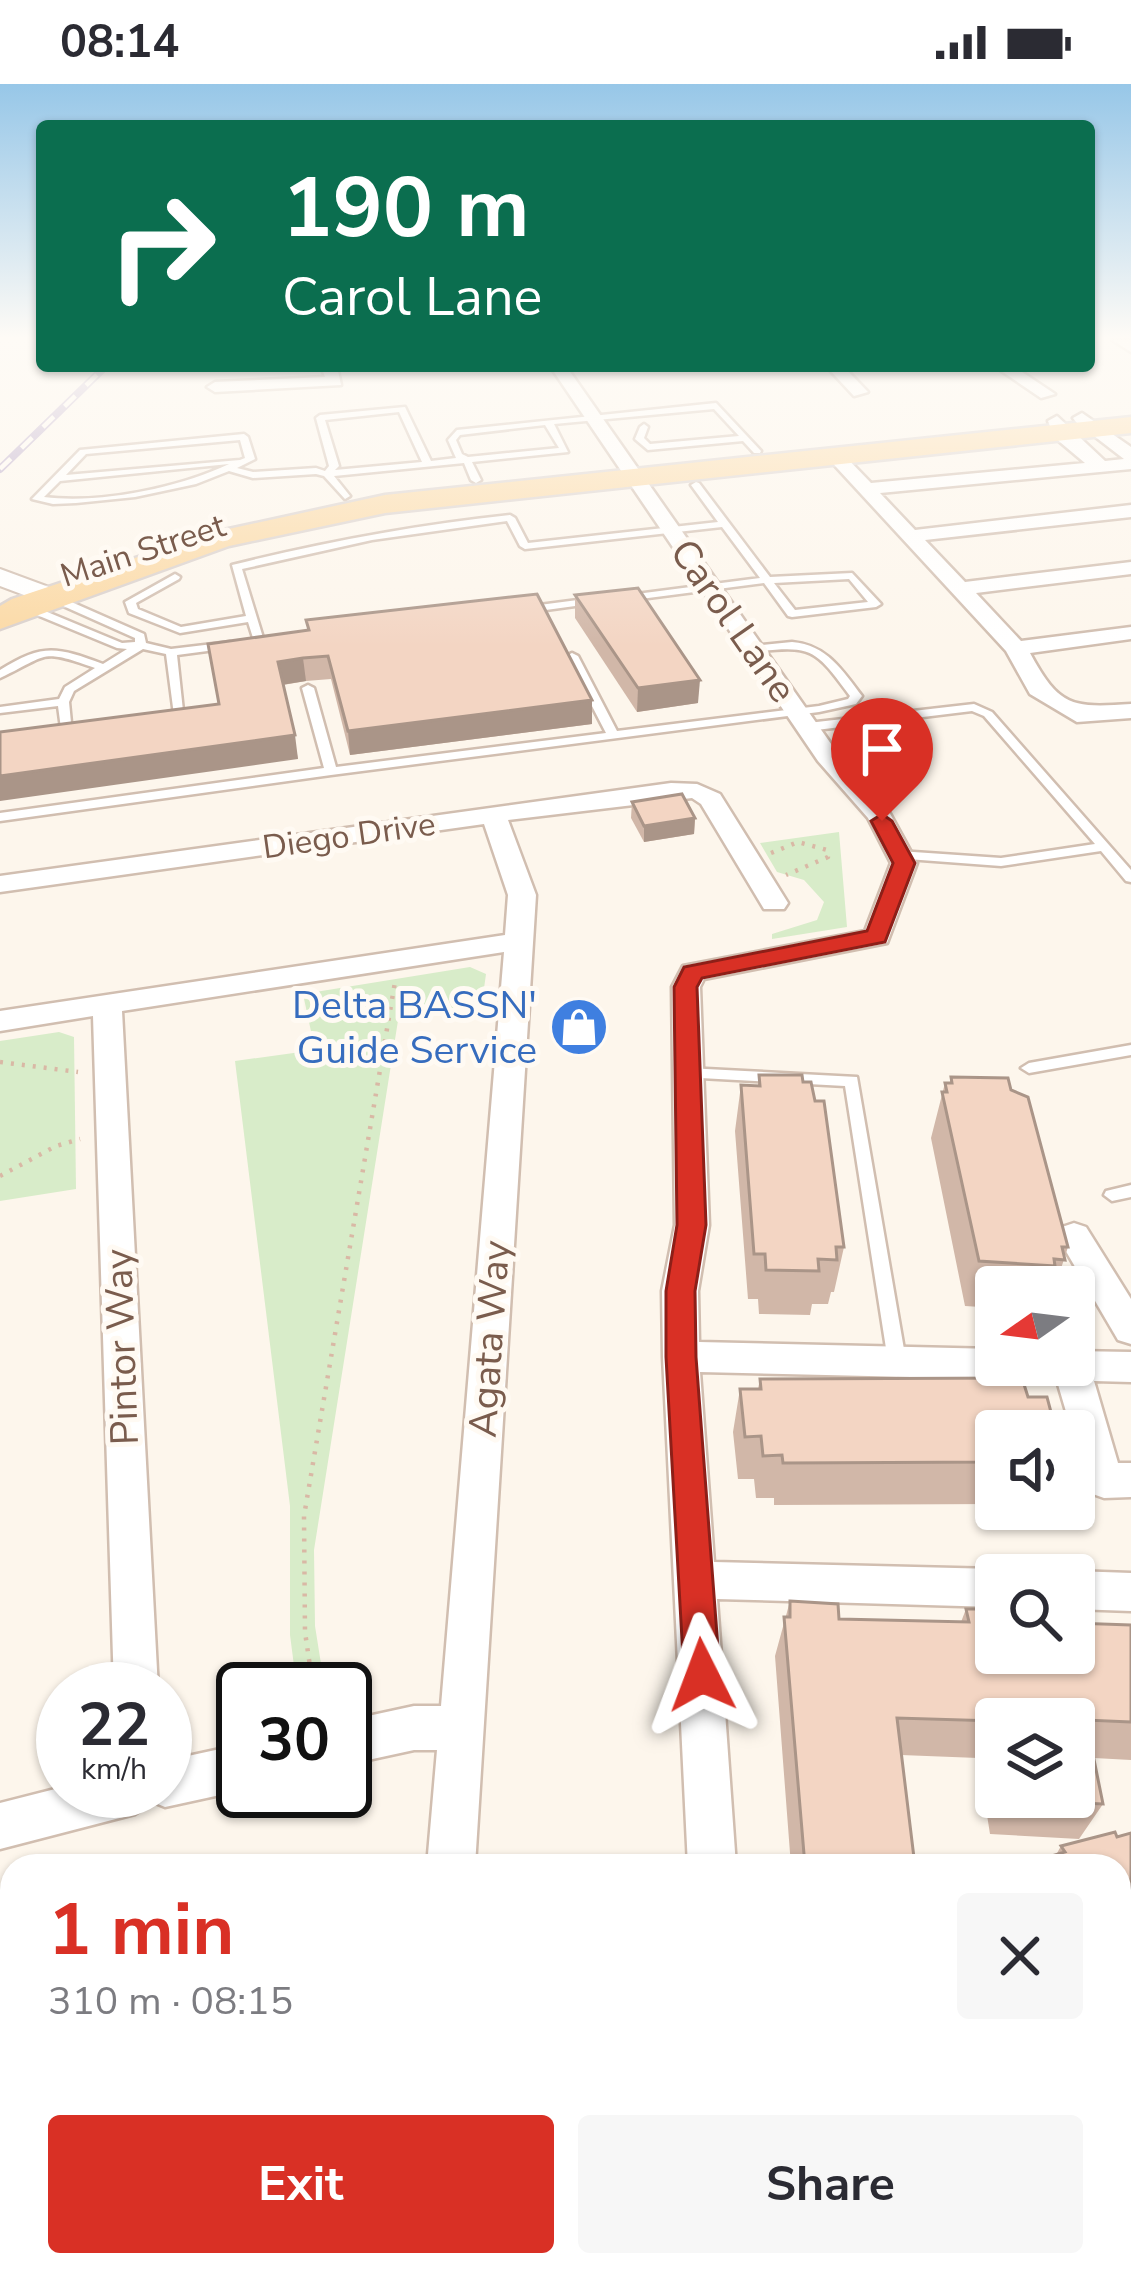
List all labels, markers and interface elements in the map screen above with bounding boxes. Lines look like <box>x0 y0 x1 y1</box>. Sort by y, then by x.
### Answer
text: 08:14 <box>60 12 179 73</box>
text: 190 m <box>282 151 530 266</box>
icon: right <box>84 168 240 324</box>
text: Carol Lane <box>282 260 542 334</box>
street label: Main Street <box>55 503 232 599</box>
street label: Carol Lane <box>657 529 809 713</box>
pin <box>831 698 933 821</box>
icon: arrive <box>849 716 915 782</box>
street label: Diego Drive <box>260 802 438 870</box>
place label: Delta BASSN' Guide Service <box>292 979 537 1077</box>
shop icon: Delta BASSN' Guide Service <box>548 996 610 1058</box>
street label: Agata Way <box>457 1239 523 1439</box>
street label: Pintor Way <box>92 1248 152 1446</box>
north arrow <box>975 1266 1095 1386</box>
map controls <box>975 1266 1095 1818</box>
button: sound <box>975 1410 1095 1530</box>
button: search <box>975 1554 1095 1674</box>
position arrow <box>639 1612 765 1738</box>
speed limit sign: 30 <box>216 1662 372 1818</box>
text: 22 <box>78 1684 150 1766</box>
button: layers <box>975 1698 1095 1818</box>
text: km/h <box>81 1749 147 1790</box>
text: 1 min <box>48 1881 234 1979</box>
button: close <box>957 1893 1083 2019</box>
text: 310 m · 08:15 <box>48 1975 293 2028</box>
button: Exit <box>48 2115 554 2253</box>
button: Share <box>578 2115 1083 2253</box>

